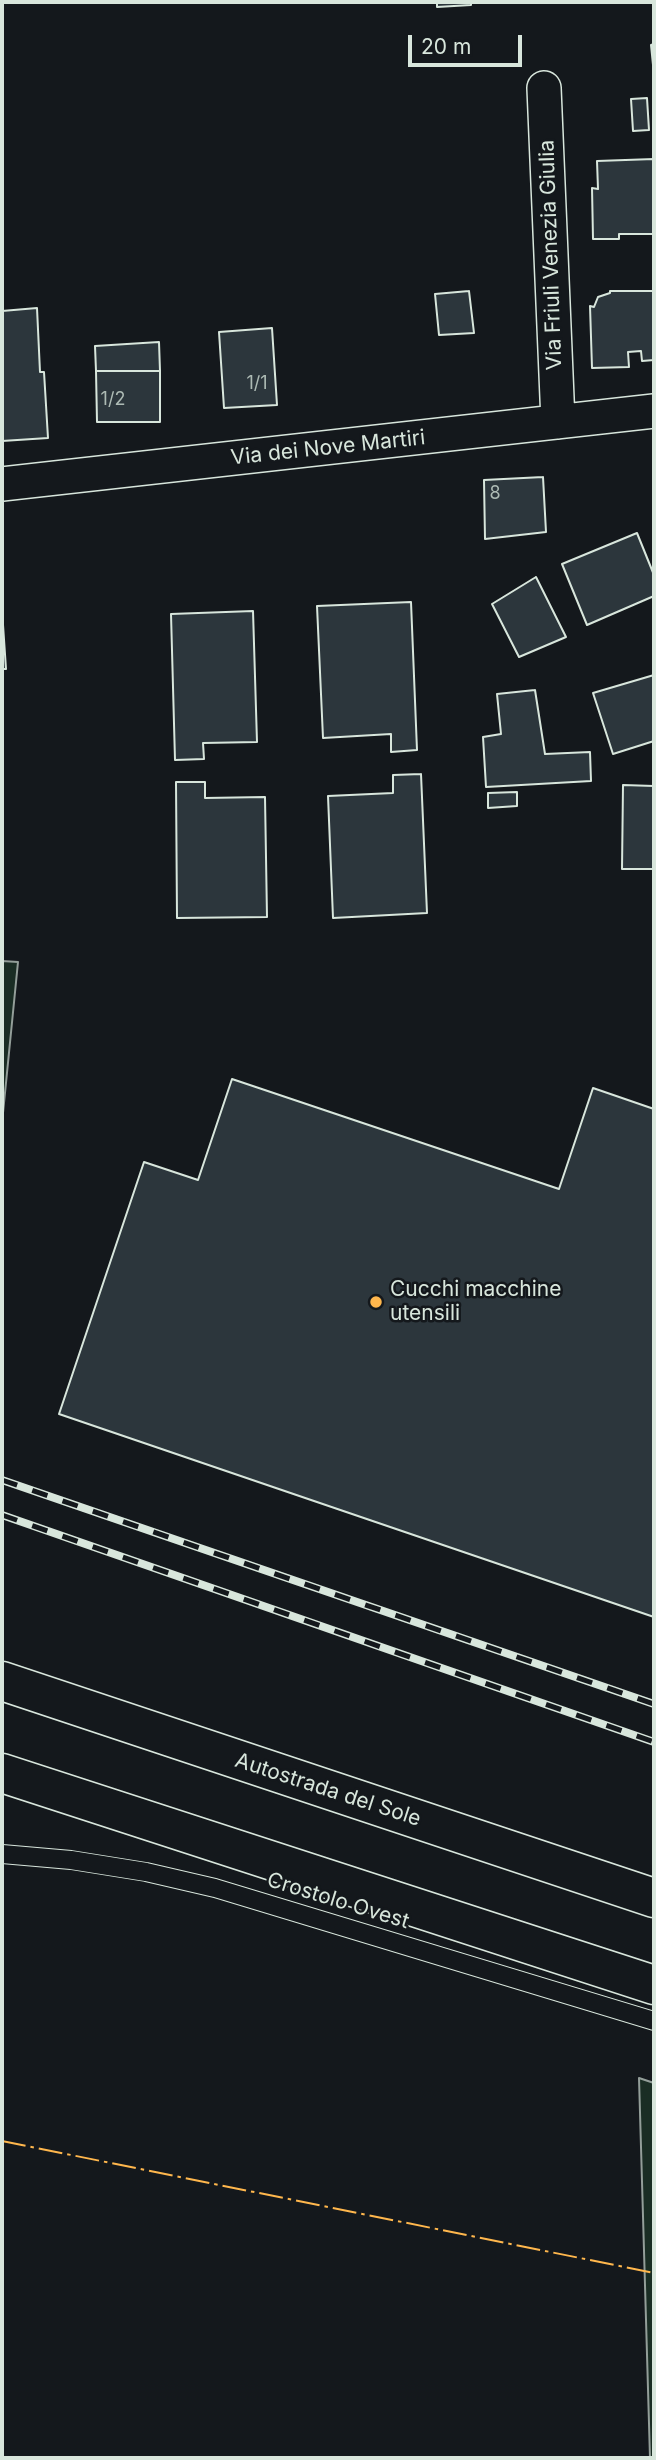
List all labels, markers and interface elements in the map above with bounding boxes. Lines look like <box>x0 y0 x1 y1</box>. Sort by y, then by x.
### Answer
scale bar <box>411 21 525 65</box>
text: 20 m <box>421 34 471 59</box>
street label: Via Friuli Venezia Giulia <box>534 139 568 371</box>
house number: 1/1 <box>246 373 268 395</box>
house number: 1/2 <box>101 389 125 411</box>
street label: Via dei Nove Martiri <box>230 425 426 471</box>
house number: 8 <box>489 483 501 505</box>
place label: Cucchi macchine utensili <box>390 1277 561 1327</box>
marker: Cucchi macchine utensili <box>368 1294 384 1310</box>
street label: Autostrada del Sole <box>232 1748 424 1832</box>
street label: Crostolo Ovest <box>264 1867 412 1935</box>

